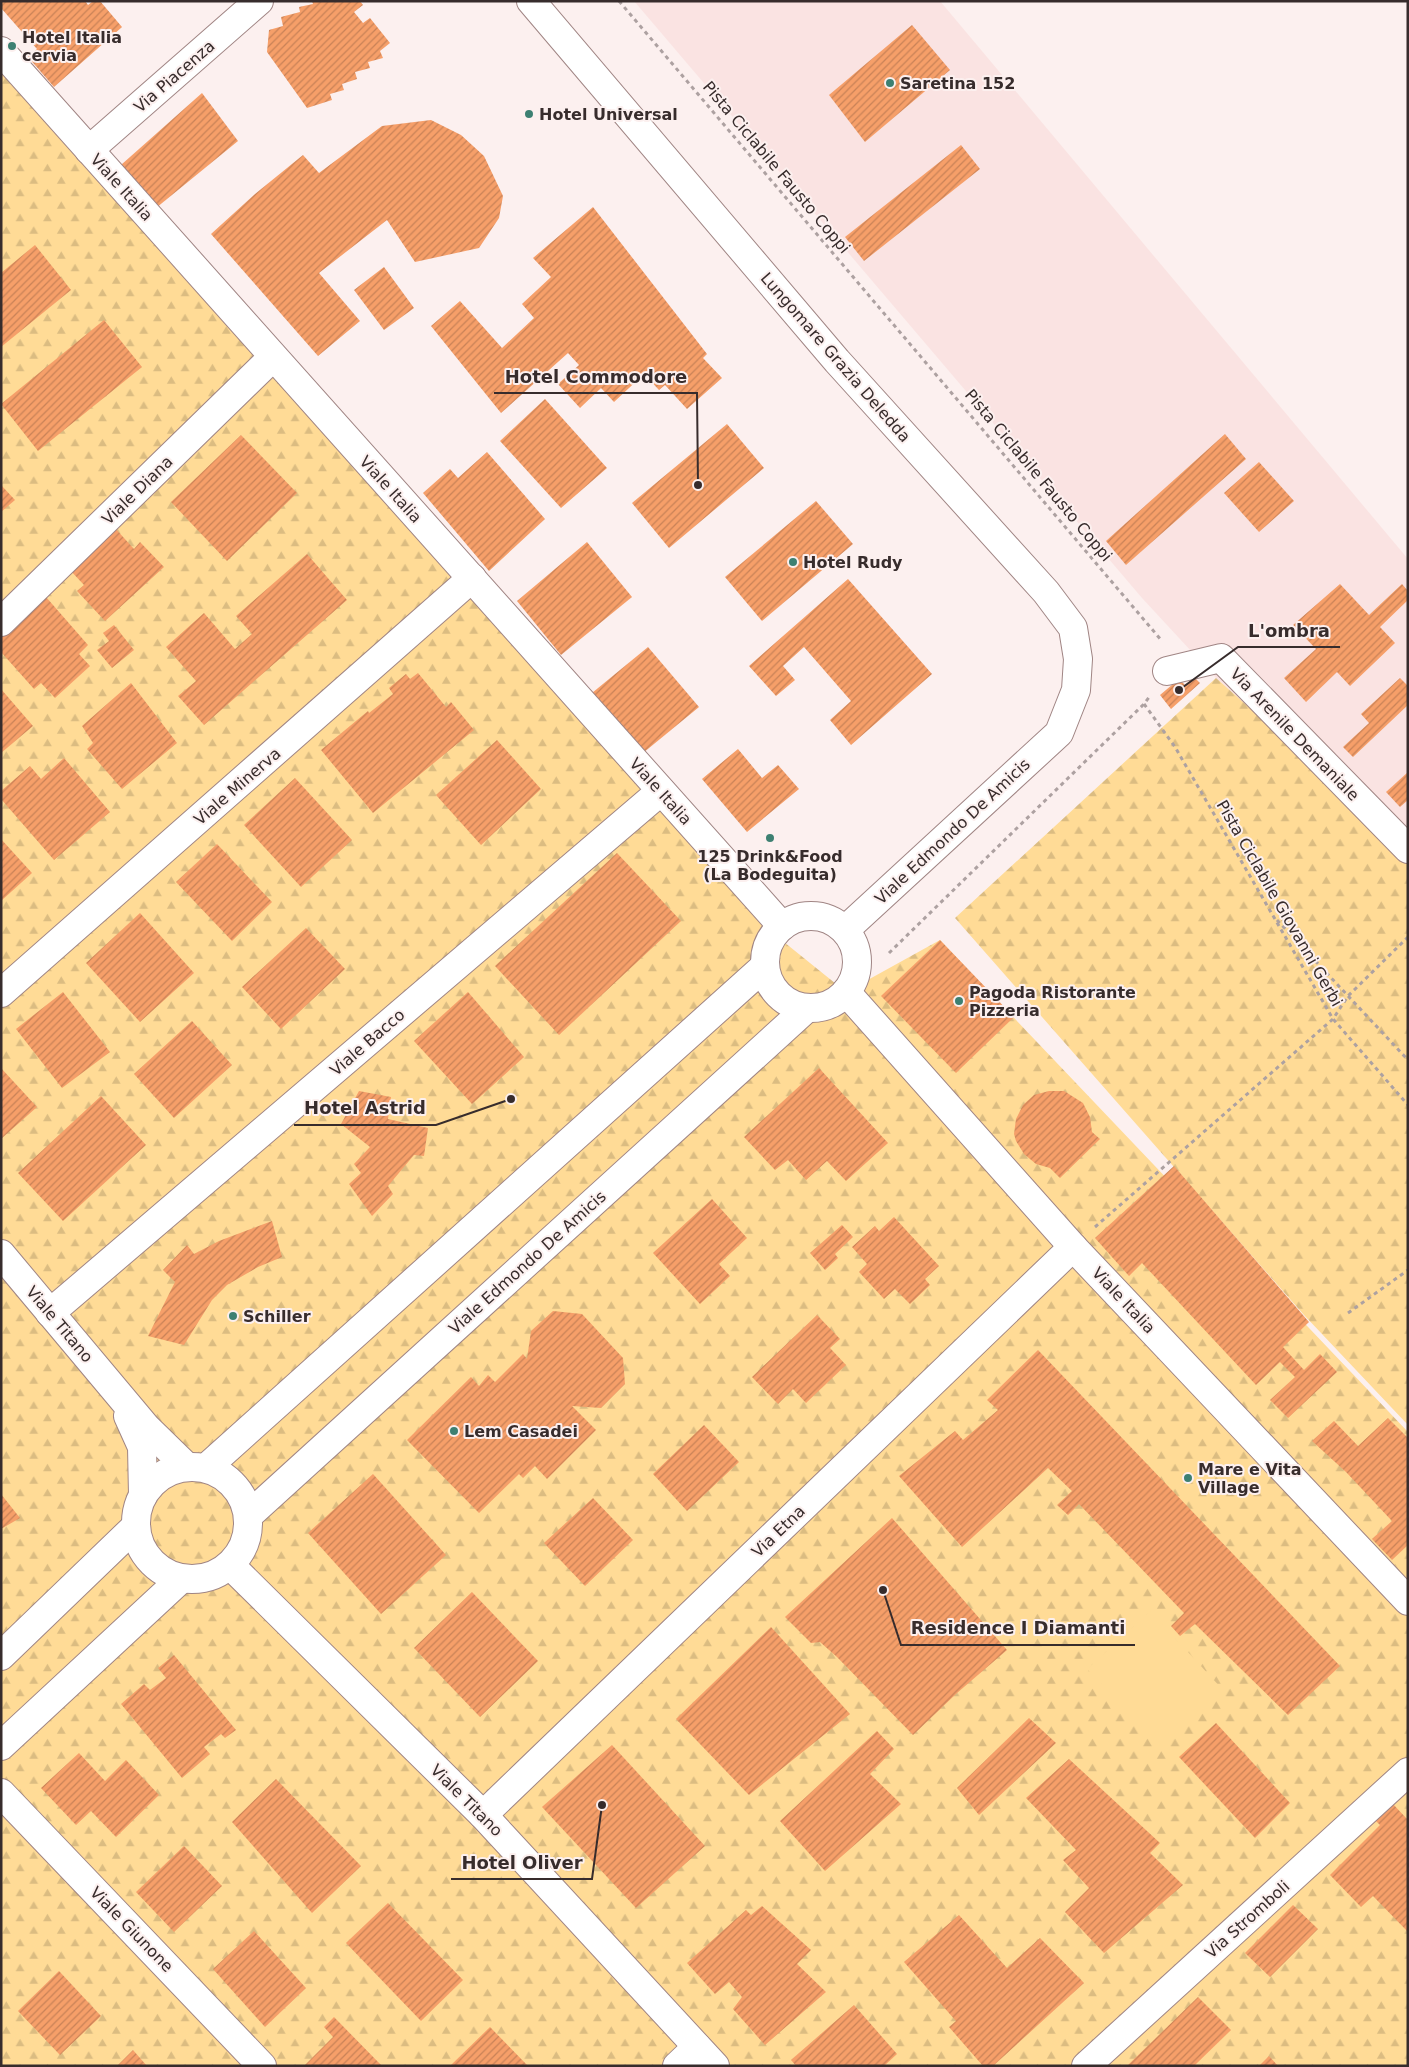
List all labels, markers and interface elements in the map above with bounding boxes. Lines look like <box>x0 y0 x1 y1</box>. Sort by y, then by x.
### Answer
place label: Hotel Italia cervia <box>22 28 122 65</box>
street label: Via Piacenza <box>130 36 218 117</box>
marker: Hotel Italia cervia <box>6 40 18 52</box>
place label: Saretina 152 <box>900 74 1015 93</box>
street label: Pista Ciclabile Fausto Coppi <box>699 77 854 257</box>
marker: Saretina 152 <box>884 77 896 89</box>
place label: Hotel Universal <box>539 105 678 124</box>
marker: Hotel Universal <box>523 108 535 120</box>
street label: Viale Italia <box>87 150 157 225</box>
street label: Lungomare Grazia Deledda <box>757 269 914 446</box>
callout: Hotel Commodore <box>494 360 697 393</box>
text: Hotel Commodore <box>505 366 687 387</box>
street label: Pista Ciclabile Fausto Coppi <box>961 385 1116 565</box>
street label: Viale Diana <box>98 452 177 529</box>
street label: Viale Italia <box>356 452 426 527</box>
place label: Hotel Rudy <box>803 553 903 572</box>
marker: Hotel Rudy <box>787 556 799 568</box>
callout: L'ombra <box>1238 614 1340 647</box>
text: L'ombra <box>1248 620 1330 641</box>
street label: Via Arenile Demaniale <box>1226 664 1363 805</box>
street label: Viale Minerva <box>190 744 284 829</box>
street label: Viale Italia <box>626 754 696 829</box>
street label: Viale Edmondo De Amicis <box>871 755 1034 908</box>
street label: Pista Ciclabile Giovanni Gerbi <box>1213 797 1347 1010</box>
marker: 125 Drink&Food (La Bodeguita) <box>764 832 776 844</box>
place label: 125 Drink&Food (La Bodeguita) <box>697 847 843 884</box>
place label: Pagoda Ristorante Pizzeria <box>969 983 1136 1020</box>
marker: Pagoda Ristorante Pizzeria <box>953 995 965 1007</box>
street label: Viale Bacco <box>326 1005 408 1080</box>
callout: Hotel Astrid <box>294 1092 436 1125</box>
text: Hotel Astrid <box>304 1097 426 1118</box>
street label: Viale Edmondo De Amicis <box>445 1187 610 1338</box>
street label: Viale Italia <box>1088 1263 1159 1337</box>
street label: Viale Titano <box>22 1282 97 1366</box>
place label: Schiller <box>243 1307 311 1326</box>
marker: Schiller <box>227 1310 239 1322</box>
place label: Lem Casadei <box>464 1422 578 1441</box>
marker: Lem Casadei <box>448 1425 460 1437</box>
place label: Mare e Vita Village <box>1198 1460 1301 1497</box>
marker: Mare e Vita Village <box>1182 1472 1194 1484</box>
street label: Via Etna <box>748 1502 809 1561</box>
callout: Residence I Diamanti <box>901 1612 1135 1645</box>
text: Residence I Diamanti <box>911 1617 1125 1638</box>
street label: Viale Titano <box>427 1760 507 1840</box>
callout: Hotel Oliver <box>451 1846 592 1879</box>
text: Hotel Oliver <box>461 1852 583 1873</box>
street label: Via Stromboli <box>1201 1877 1293 1962</box>
street label: Viale Giunone <box>86 1883 177 1976</box>

